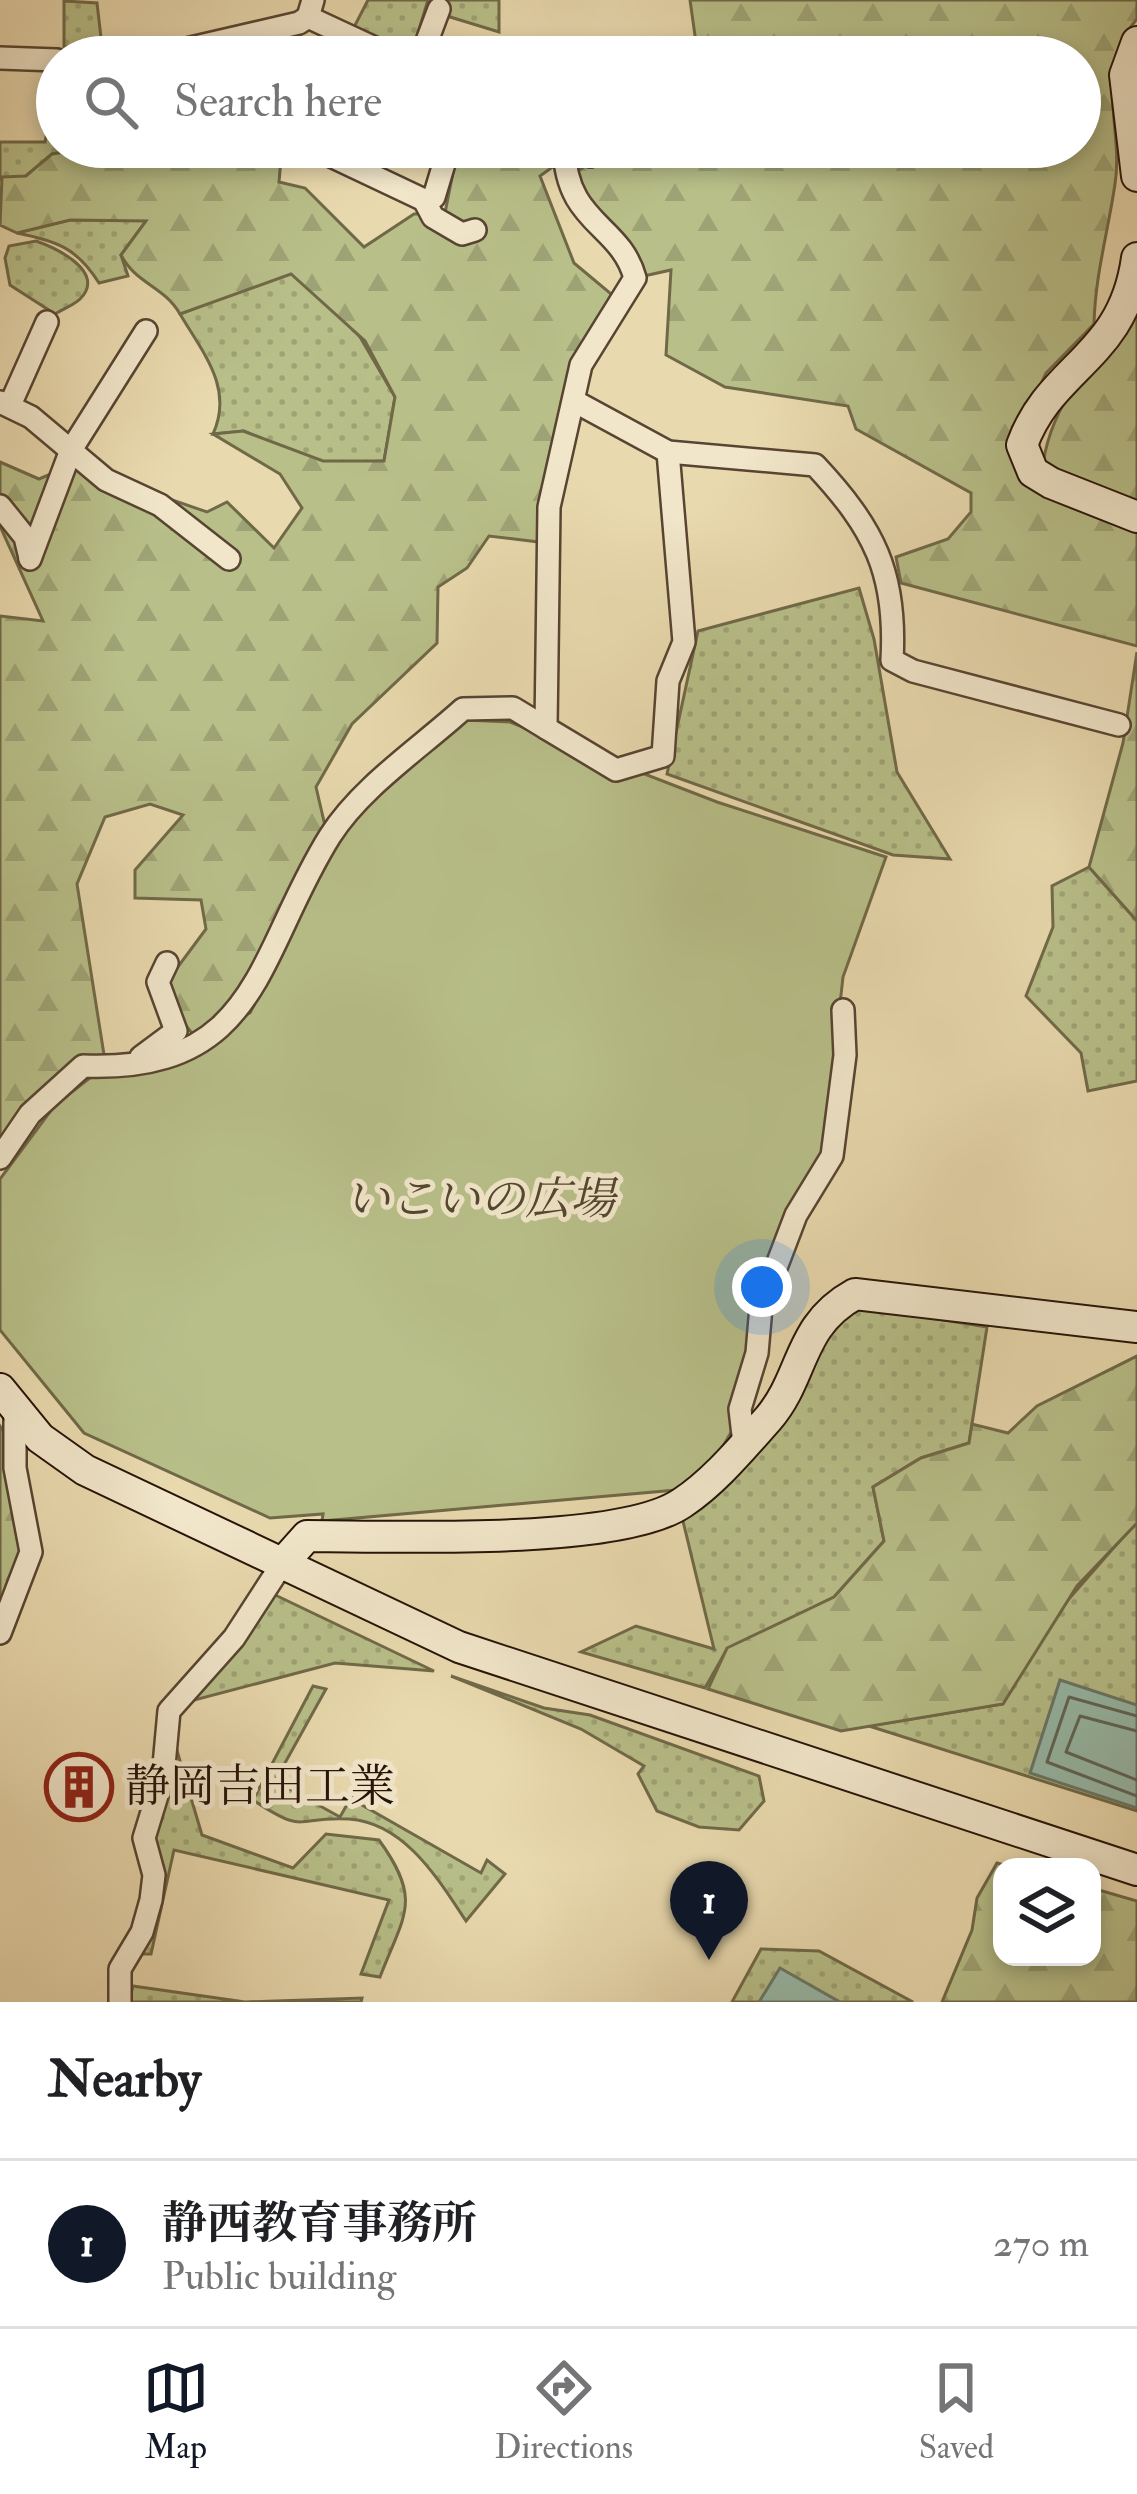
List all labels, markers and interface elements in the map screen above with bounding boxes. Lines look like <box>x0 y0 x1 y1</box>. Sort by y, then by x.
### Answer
search box <box>36 36 1101 168</box>
icon: search <box>78 69 144 135</box>
text: Search here <box>174 74 382 130</box>
park label: いこいの広場 <box>345 1172 619 1228</box>
your location <box>732 1257 792 1317</box>
building icon: 静岡吉田工業 <box>44 1752 114 1822</box>
place label: 静岡吉田工業 <box>125 1759 395 1815</box>
map controls <box>993 1858 1101 1966</box>
button: layers <box>993 1858 1101 1966</box>
pin: 1 <box>670 1861 748 1960</box>
text: Nearby <box>48 2048 201 2112</box>
text: 静西教育事務所 <box>162 2196 477 2252</box>
text: 1 <box>80 2219 94 2268</box>
text: 270 m <box>993 2219 1089 2268</box>
text: Public building <box>162 2252 396 2301</box>
tab: Map <box>143 2355 209 2468</box>
tab: Directions <box>495 2355 633 2468</box>
tab: Saved <box>919 2355 994 2468</box>

